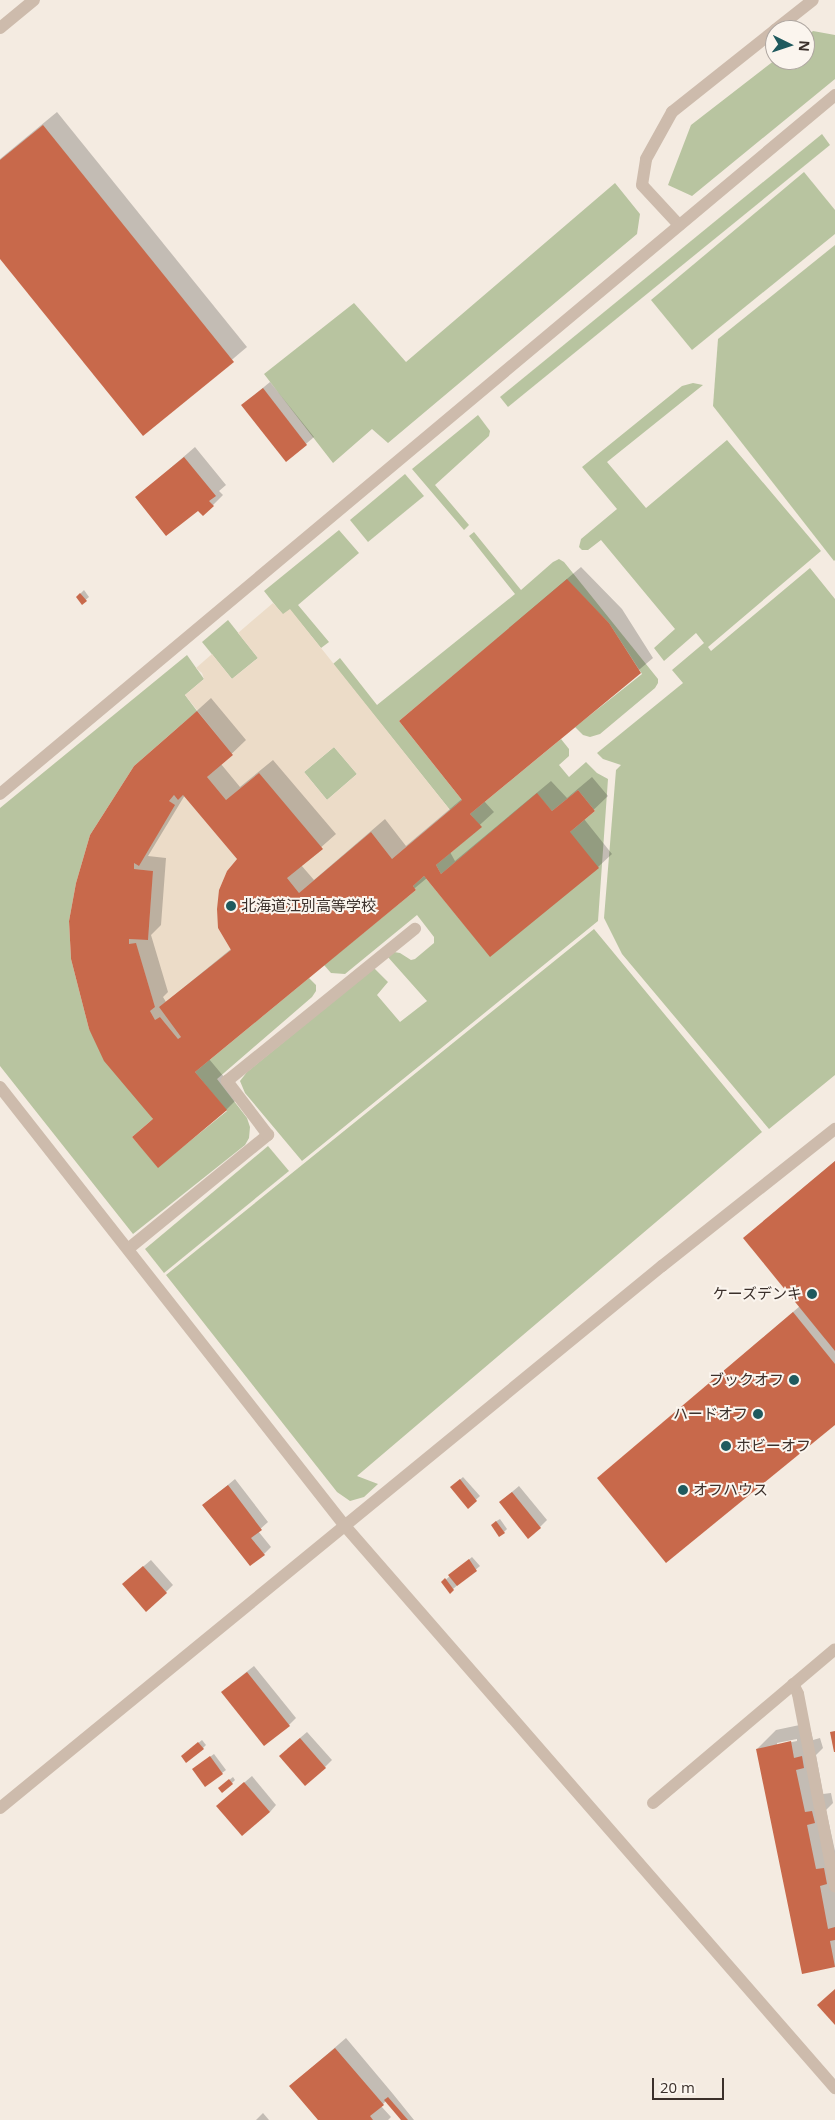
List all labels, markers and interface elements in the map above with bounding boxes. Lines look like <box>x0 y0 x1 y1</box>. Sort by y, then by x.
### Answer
north arrow <box>765 20 815 70</box>
text: N <box>795 40 814 52</box>
place label: 北海道江別高等学校 <box>241 897 376 915</box>
marker: 北海道江別高等学校 <box>225 900 237 912</box>
place label: ケーズデンキ <box>712 1285 802 1303</box>
marker: ケーズデンキ <box>806 1288 818 1300</box>
place label: ブックオフ <box>709 1371 784 1389</box>
marker: ブックオフ <box>788 1374 800 1386</box>
place label: ハードオフ <box>673 1405 748 1423</box>
marker: ハードオフ <box>752 1408 764 1420</box>
place label: ホビーオフ <box>736 1437 811 1455</box>
marker: ホビーオフ <box>720 1440 732 1452</box>
place label: オフハウス <box>693 1481 768 1499</box>
marker: オフハウス <box>677 1484 689 1496</box>
scale bar <box>655 2068 728 2100</box>
text: 20 m <box>660 2077 695 2097</box>

